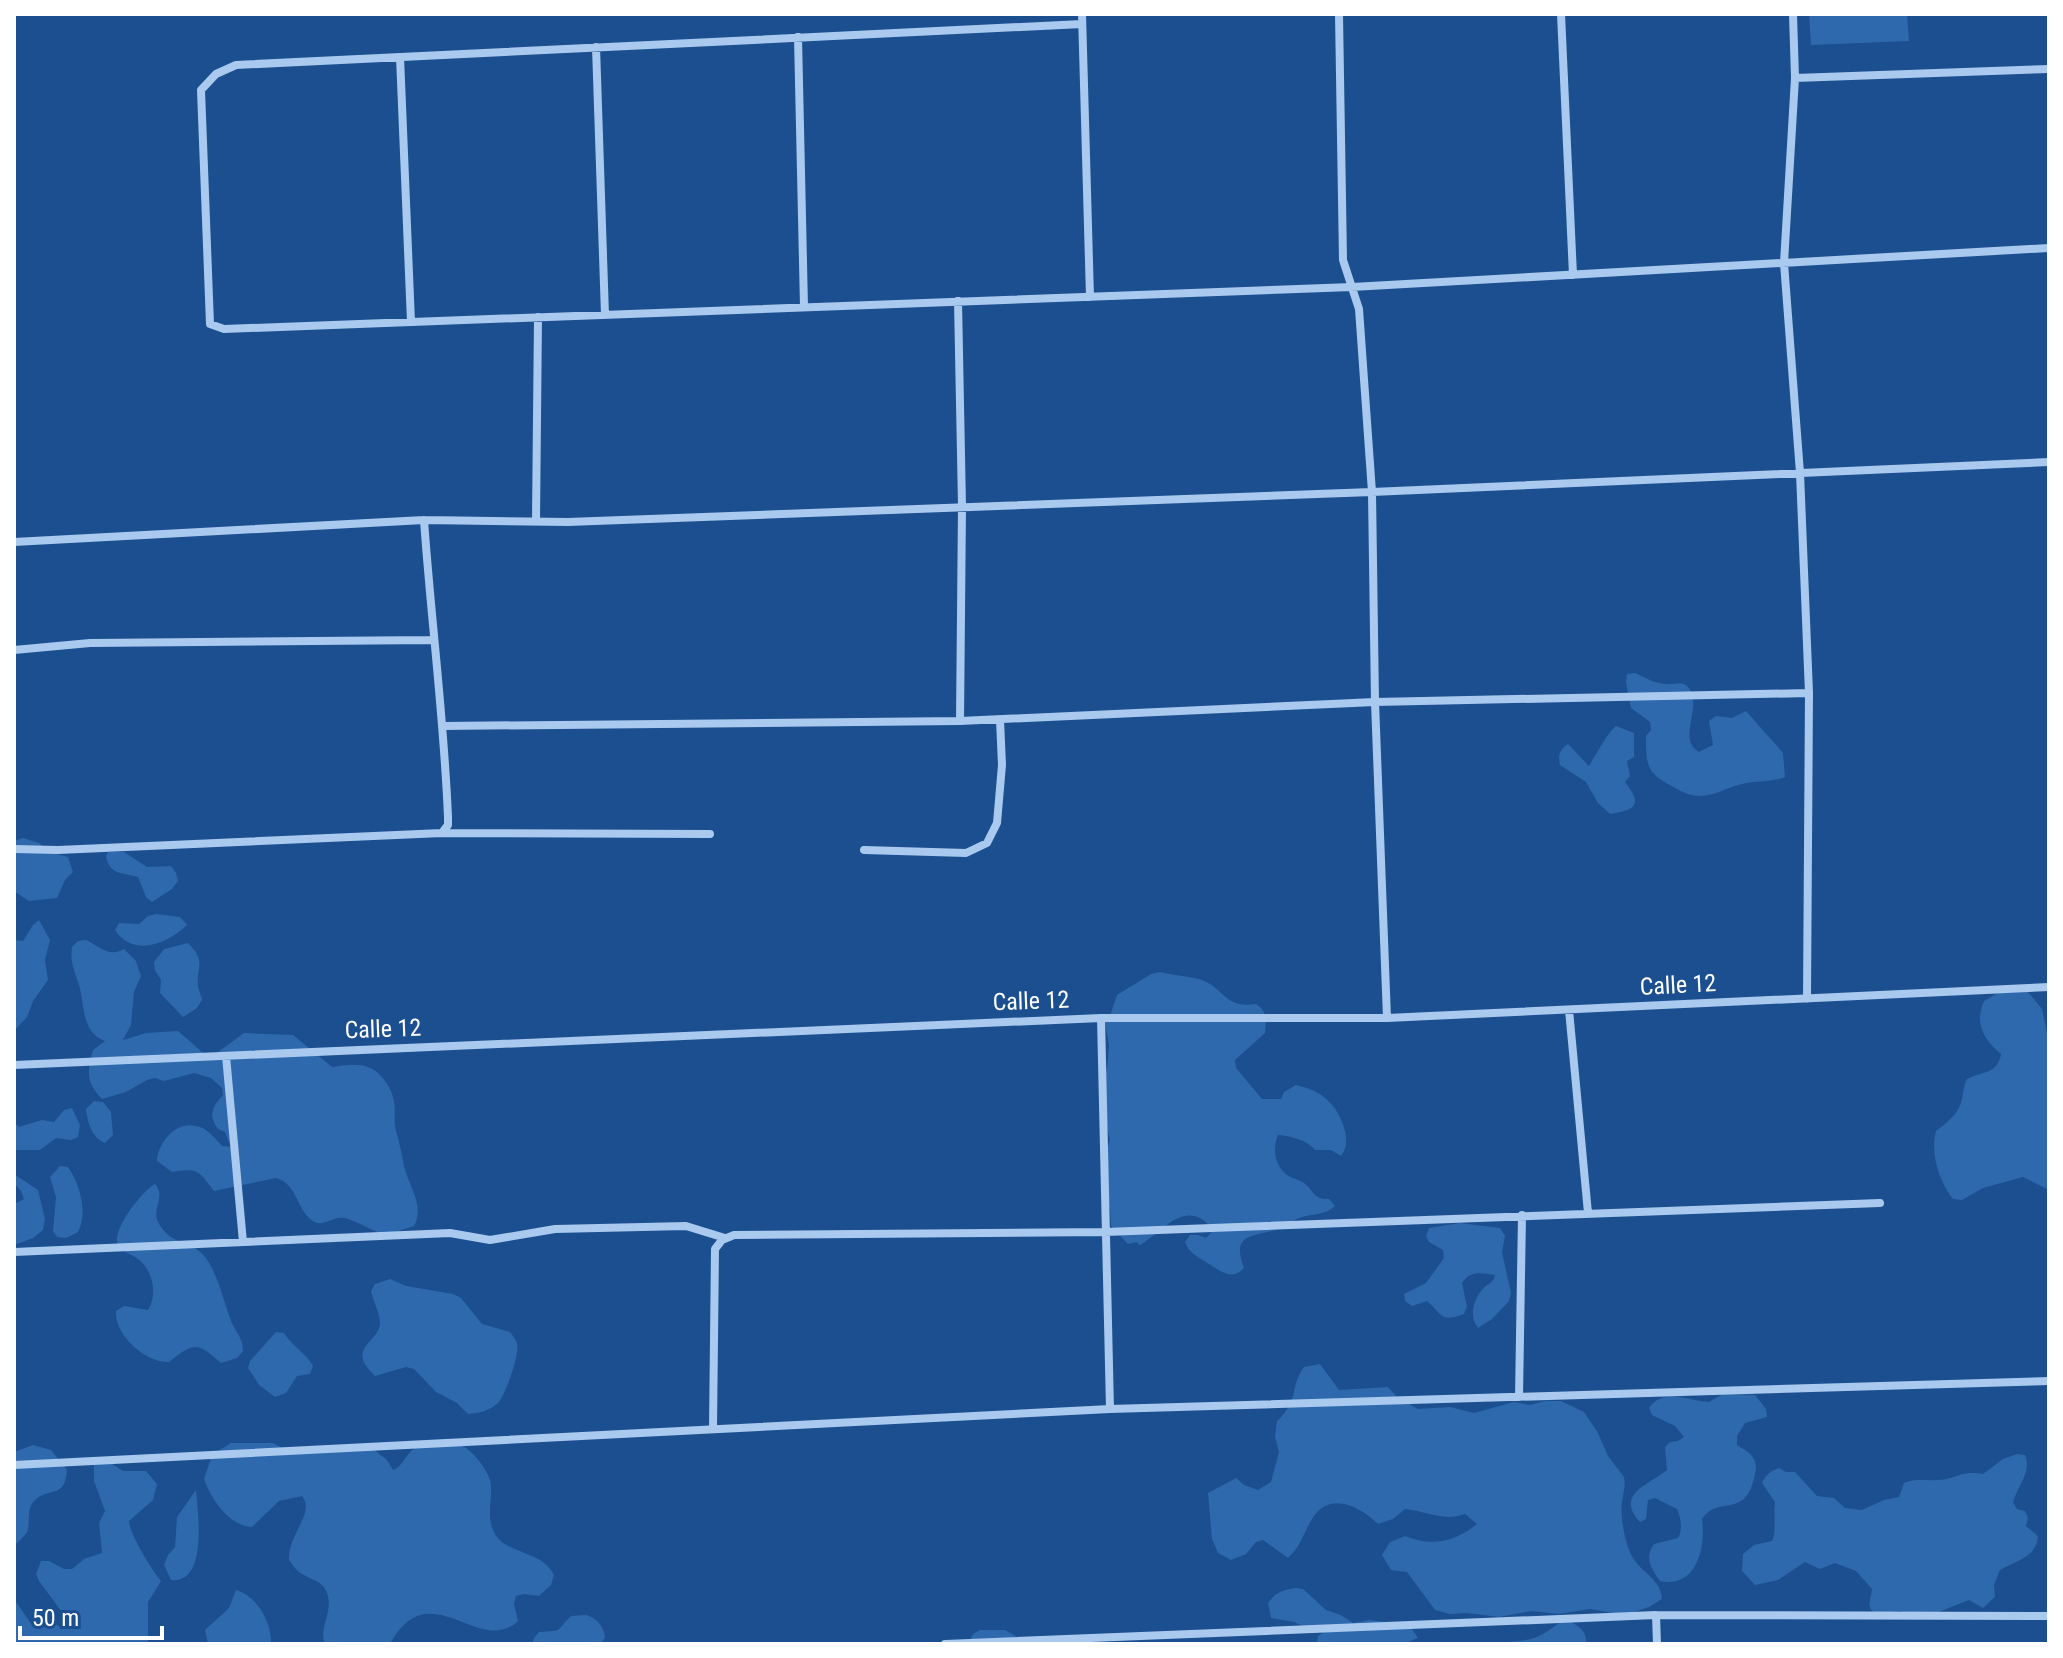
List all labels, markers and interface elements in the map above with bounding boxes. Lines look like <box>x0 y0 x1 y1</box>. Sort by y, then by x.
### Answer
street label: Calle 12 <box>1639 969 1717 1001</box>
street label: Calle 12 <box>992 986 1070 1016</box>
street label: Calle 12 <box>344 1014 422 1044</box>
scale bar <box>20 1590 162 1640</box>
text: 50 m <box>32 1604 79 1632</box>

